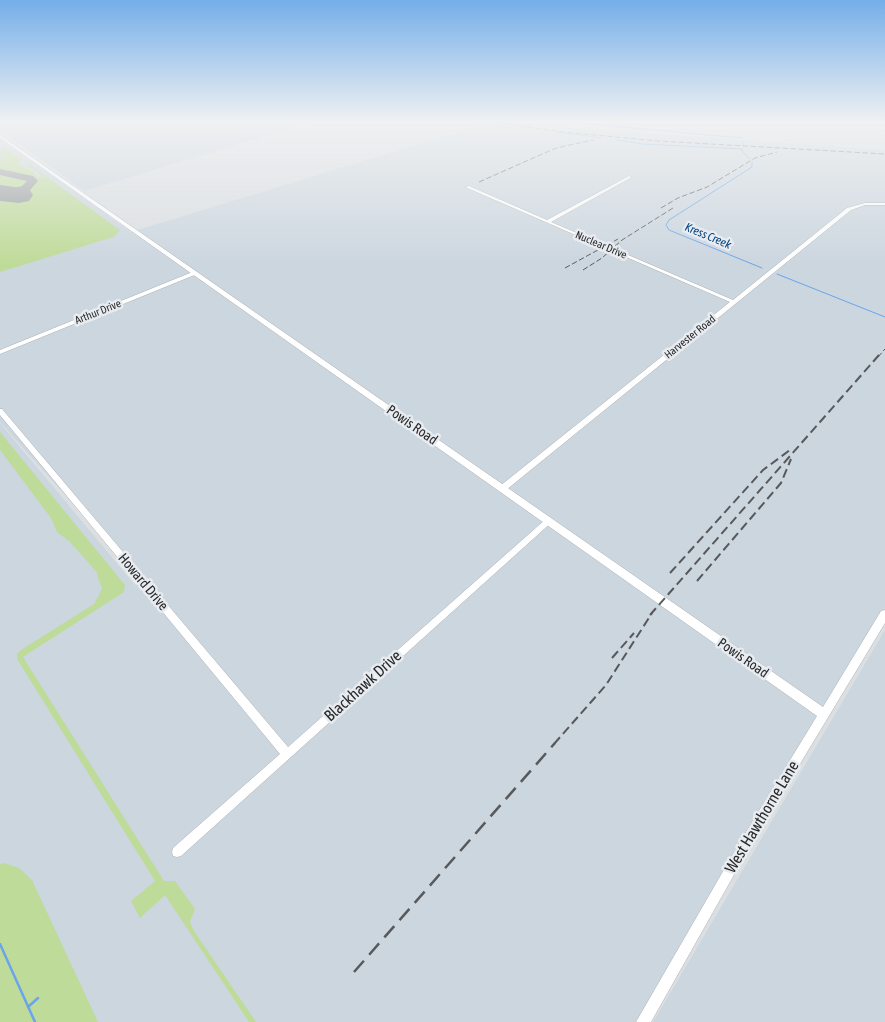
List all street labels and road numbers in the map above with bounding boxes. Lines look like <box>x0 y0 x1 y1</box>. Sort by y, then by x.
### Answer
street label: Nuclear Drive <box>573 228 629 262</box>
street label: Arthur Drive <box>73 297 123 327</box>
street label: Harvester Road <box>662 312 718 362</box>
street label: Powis Road <box>383 401 441 449</box>
street label: Howard Drive <box>114 550 172 614</box>
street label: Powis Road <box>714 634 772 682</box>
street label: Blackhawk Drive <box>320 646 406 726</box>
street label: West Hawthorne Lane <box>721 757 803 877</box>

